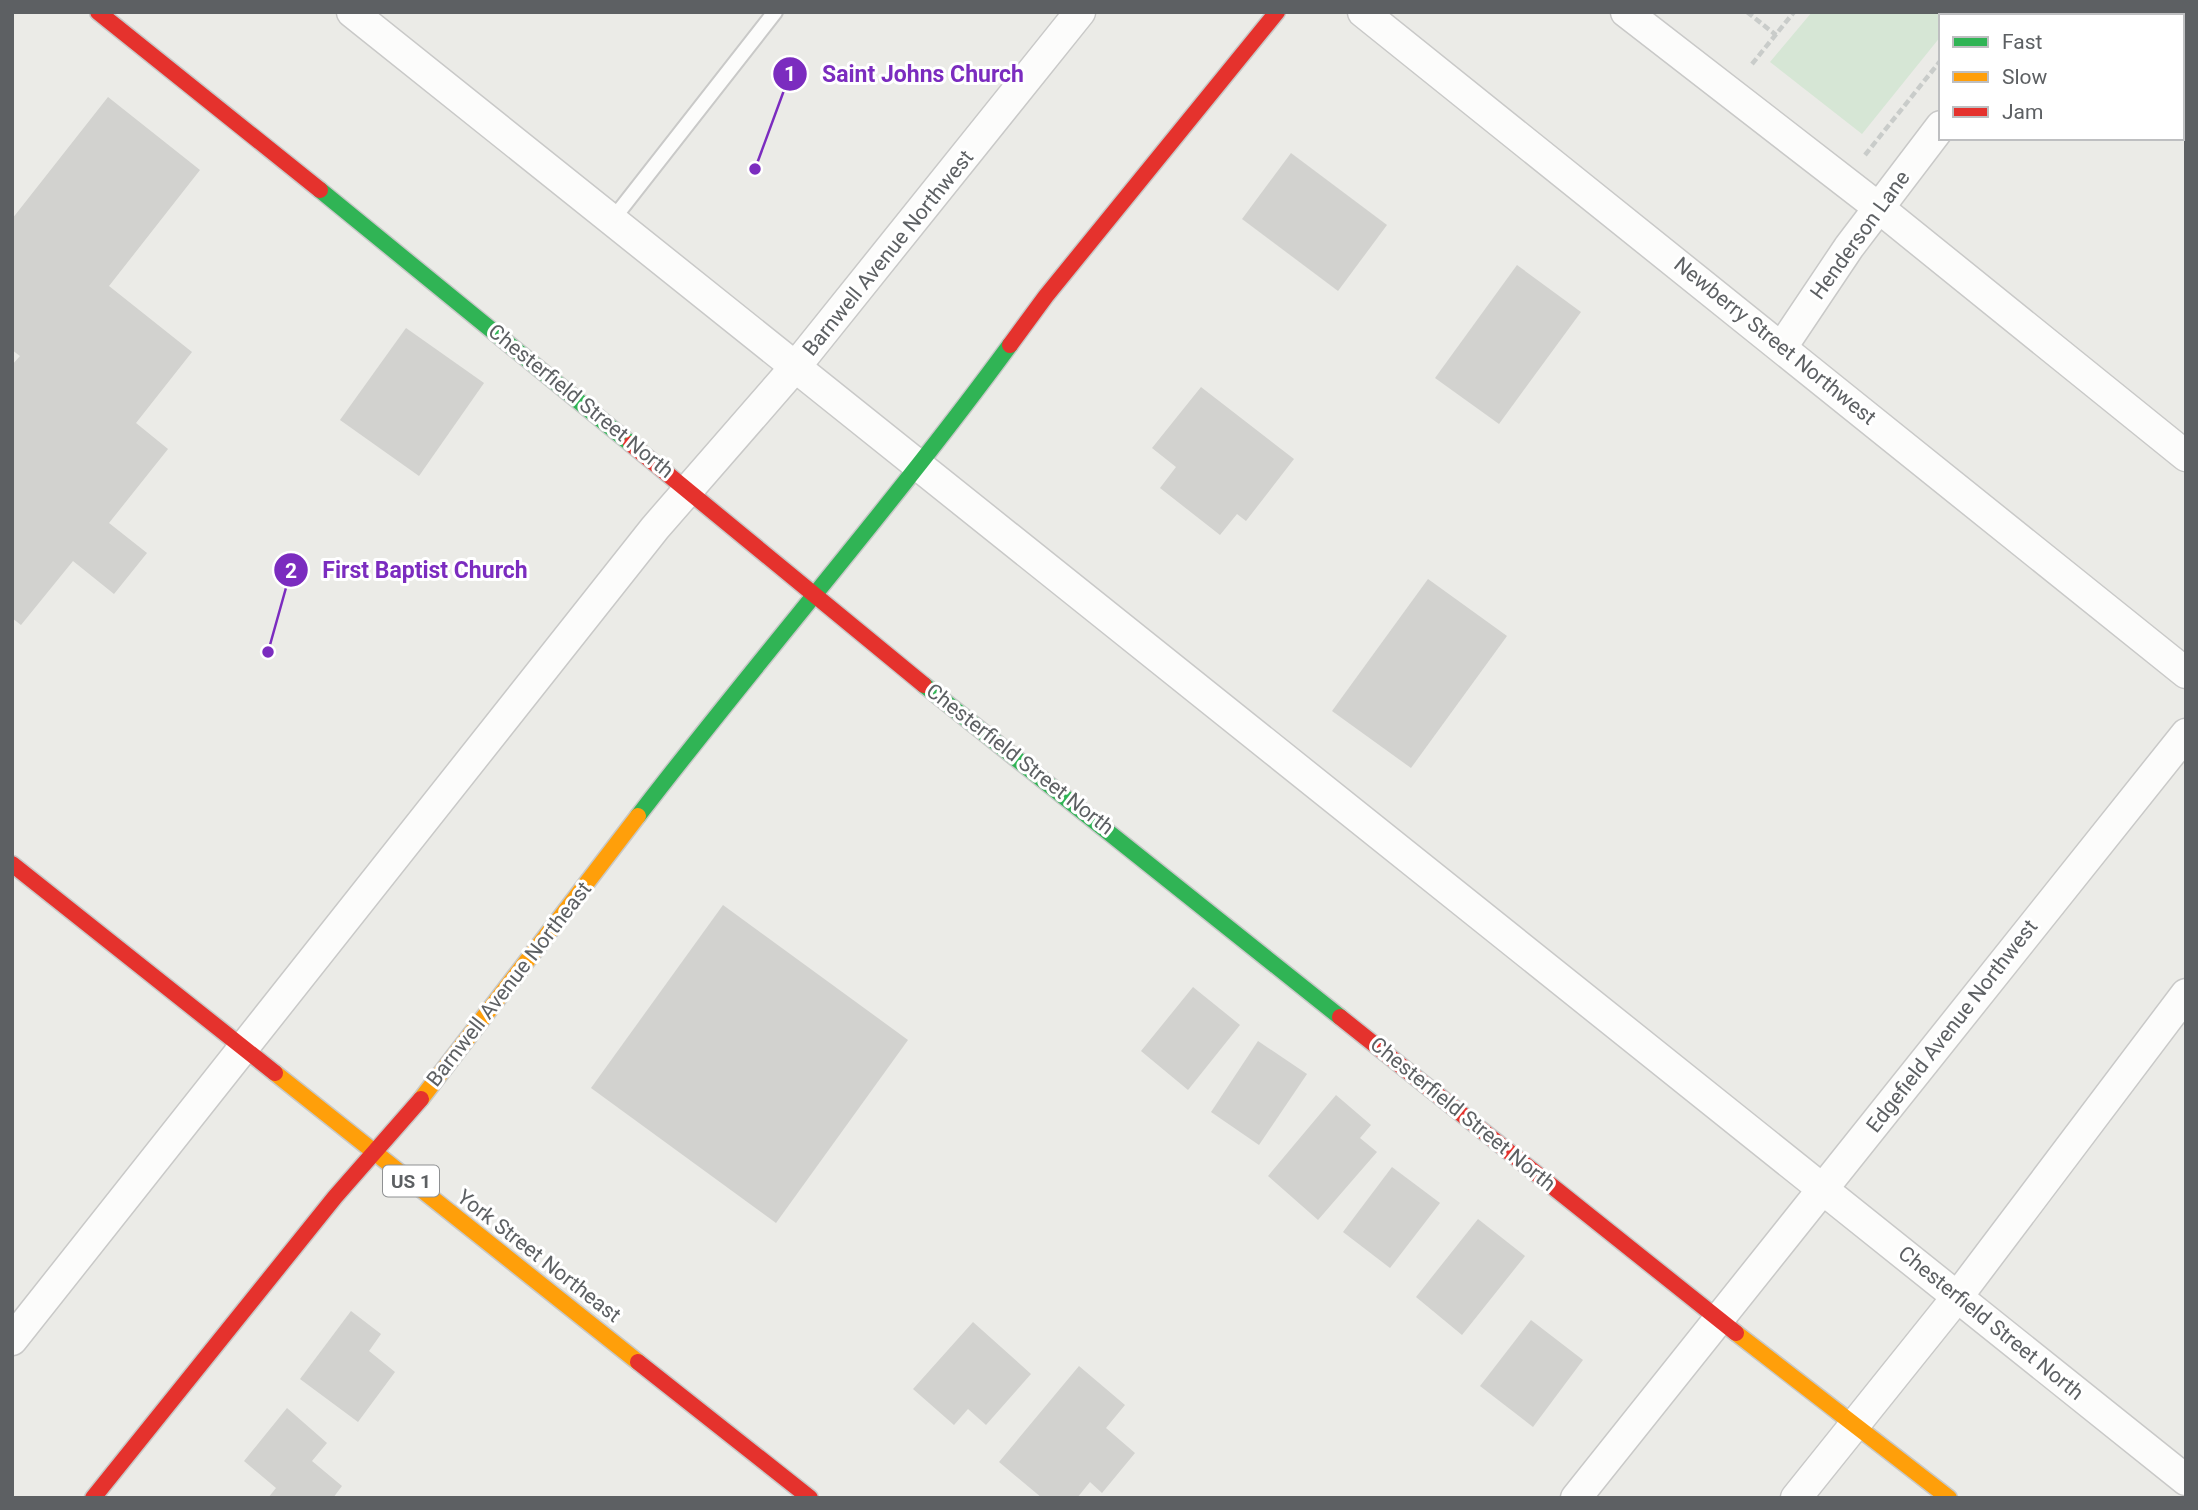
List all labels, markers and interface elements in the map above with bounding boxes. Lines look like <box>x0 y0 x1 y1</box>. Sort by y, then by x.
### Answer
legend <box>1939 14 2184 140</box>
text: Fast <box>2002 30 2043 54</box>
callout: Saint Johns Church <box>773 52 1038 96</box>
text: Saint Johns Church <box>822 61 1024 88</box>
text: 1 <box>784 62 796 86</box>
text: Slow <box>2002 65 2048 89</box>
text: Jam <box>2002 100 2043 124</box>
street label: Barnwell Avenue Northwest <box>798 145 978 360</box>
street label: Henderson Lane <box>1805 166 1915 304</box>
street label: Newberry Street Northwest <box>1669 252 1881 430</box>
street label: Chesterfield Street North <box>484 319 678 483</box>
callout: First Baptist Church <box>273 548 541 592</box>
text: First Baptist Church <box>322 557 528 584</box>
text: 2 <box>285 559 297 583</box>
street label: Chesterfield Street North <box>922 678 1118 840</box>
street label: Barnwell Avenue Northeast <box>422 877 596 1091</box>
street label: Edgefield Avenue Northwest <box>1862 915 2042 1137</box>
street label: Chesterfield Street North <box>1366 1032 1560 1196</box>
road number: US 1 <box>383 1166 439 1196</box>
street label: York Street Northeast <box>452 1185 626 1327</box>
street label: Chesterfield Street North <box>1894 1241 2088 1405</box>

